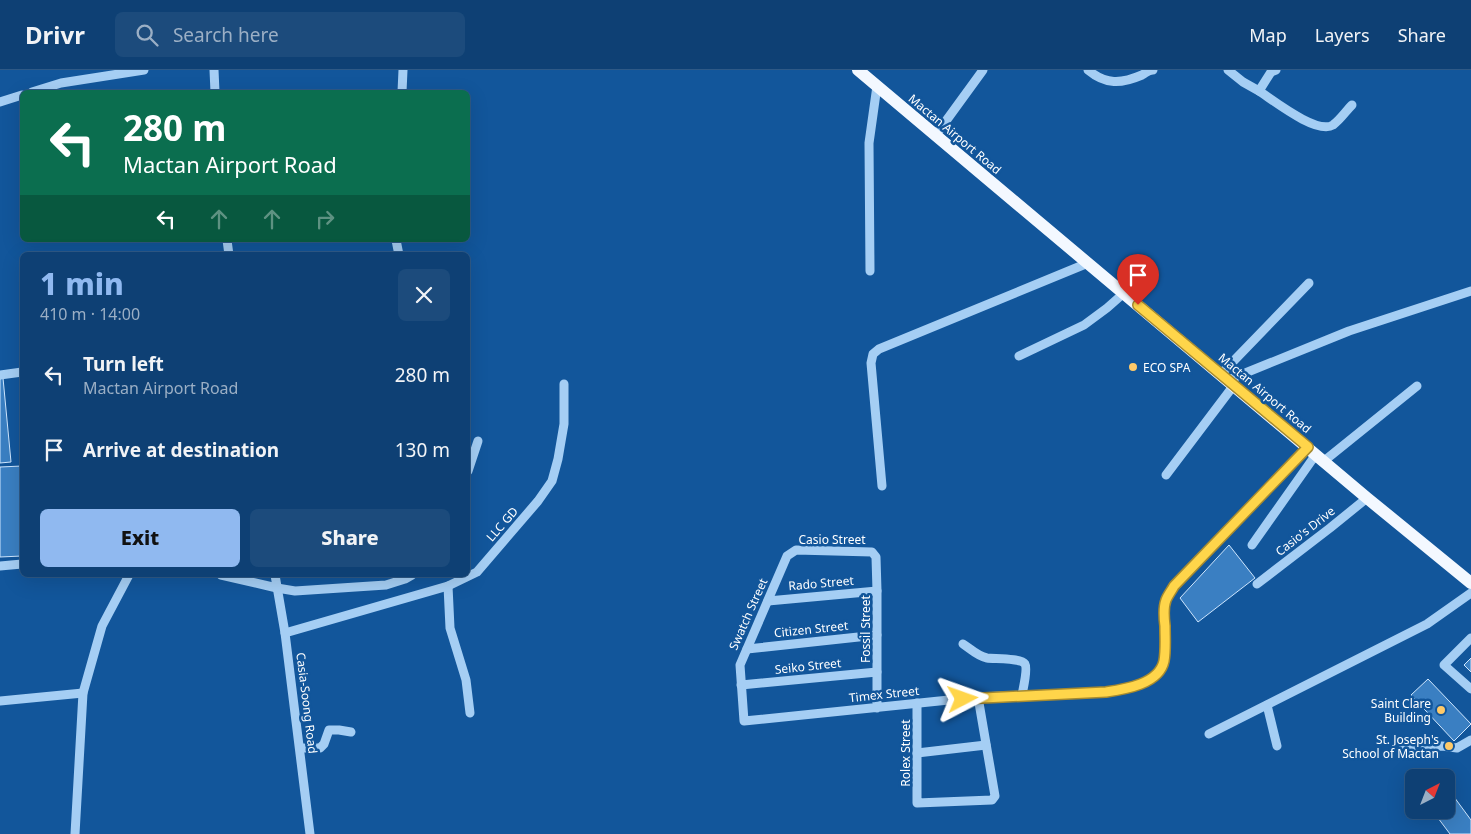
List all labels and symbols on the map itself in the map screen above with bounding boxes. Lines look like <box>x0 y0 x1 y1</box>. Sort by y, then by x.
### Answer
street label: Mactan Airport Road <box>905 90 1005 178</box>
pin <box>1117 254 1159 305</box>
street label: Mactan Airport Road <box>1215 349 1315 437</box>
place label: ECO SPA <box>1143 359 1191 376</box>
marker: ECO SPA <box>1127 361 1139 373</box>
street label: Casio's Drive <box>1272 502 1338 560</box>
street label: LLC GD <box>482 503 522 545</box>
street label: Casio Street <box>798 531 866 548</box>
street label: Rado Street <box>788 572 855 594</box>
street label: Swatch Street <box>725 575 772 653</box>
street label: Fossil Street <box>857 594 874 663</box>
street label: Citizen Street <box>773 617 850 641</box>
street label: Casia-Soong Road <box>292 652 322 754</box>
street label: Seiko Street <box>774 654 843 678</box>
position arrow <box>936 672 988 724</box>
street label: Timex Street <box>848 682 921 706</box>
place label: Saint Clare Building <box>1371 695 1431 726</box>
marker: Saint Clare Building <box>1435 704 1447 716</box>
street label: Rolex Street <box>897 719 914 787</box>
place label: St. Joseph's School of Mactan <box>1342 731 1439 762</box>
marker: St. Joseph's School of Mactan <box>1443 740 1455 752</box>
north arrow <box>1405 769 1455 819</box>

